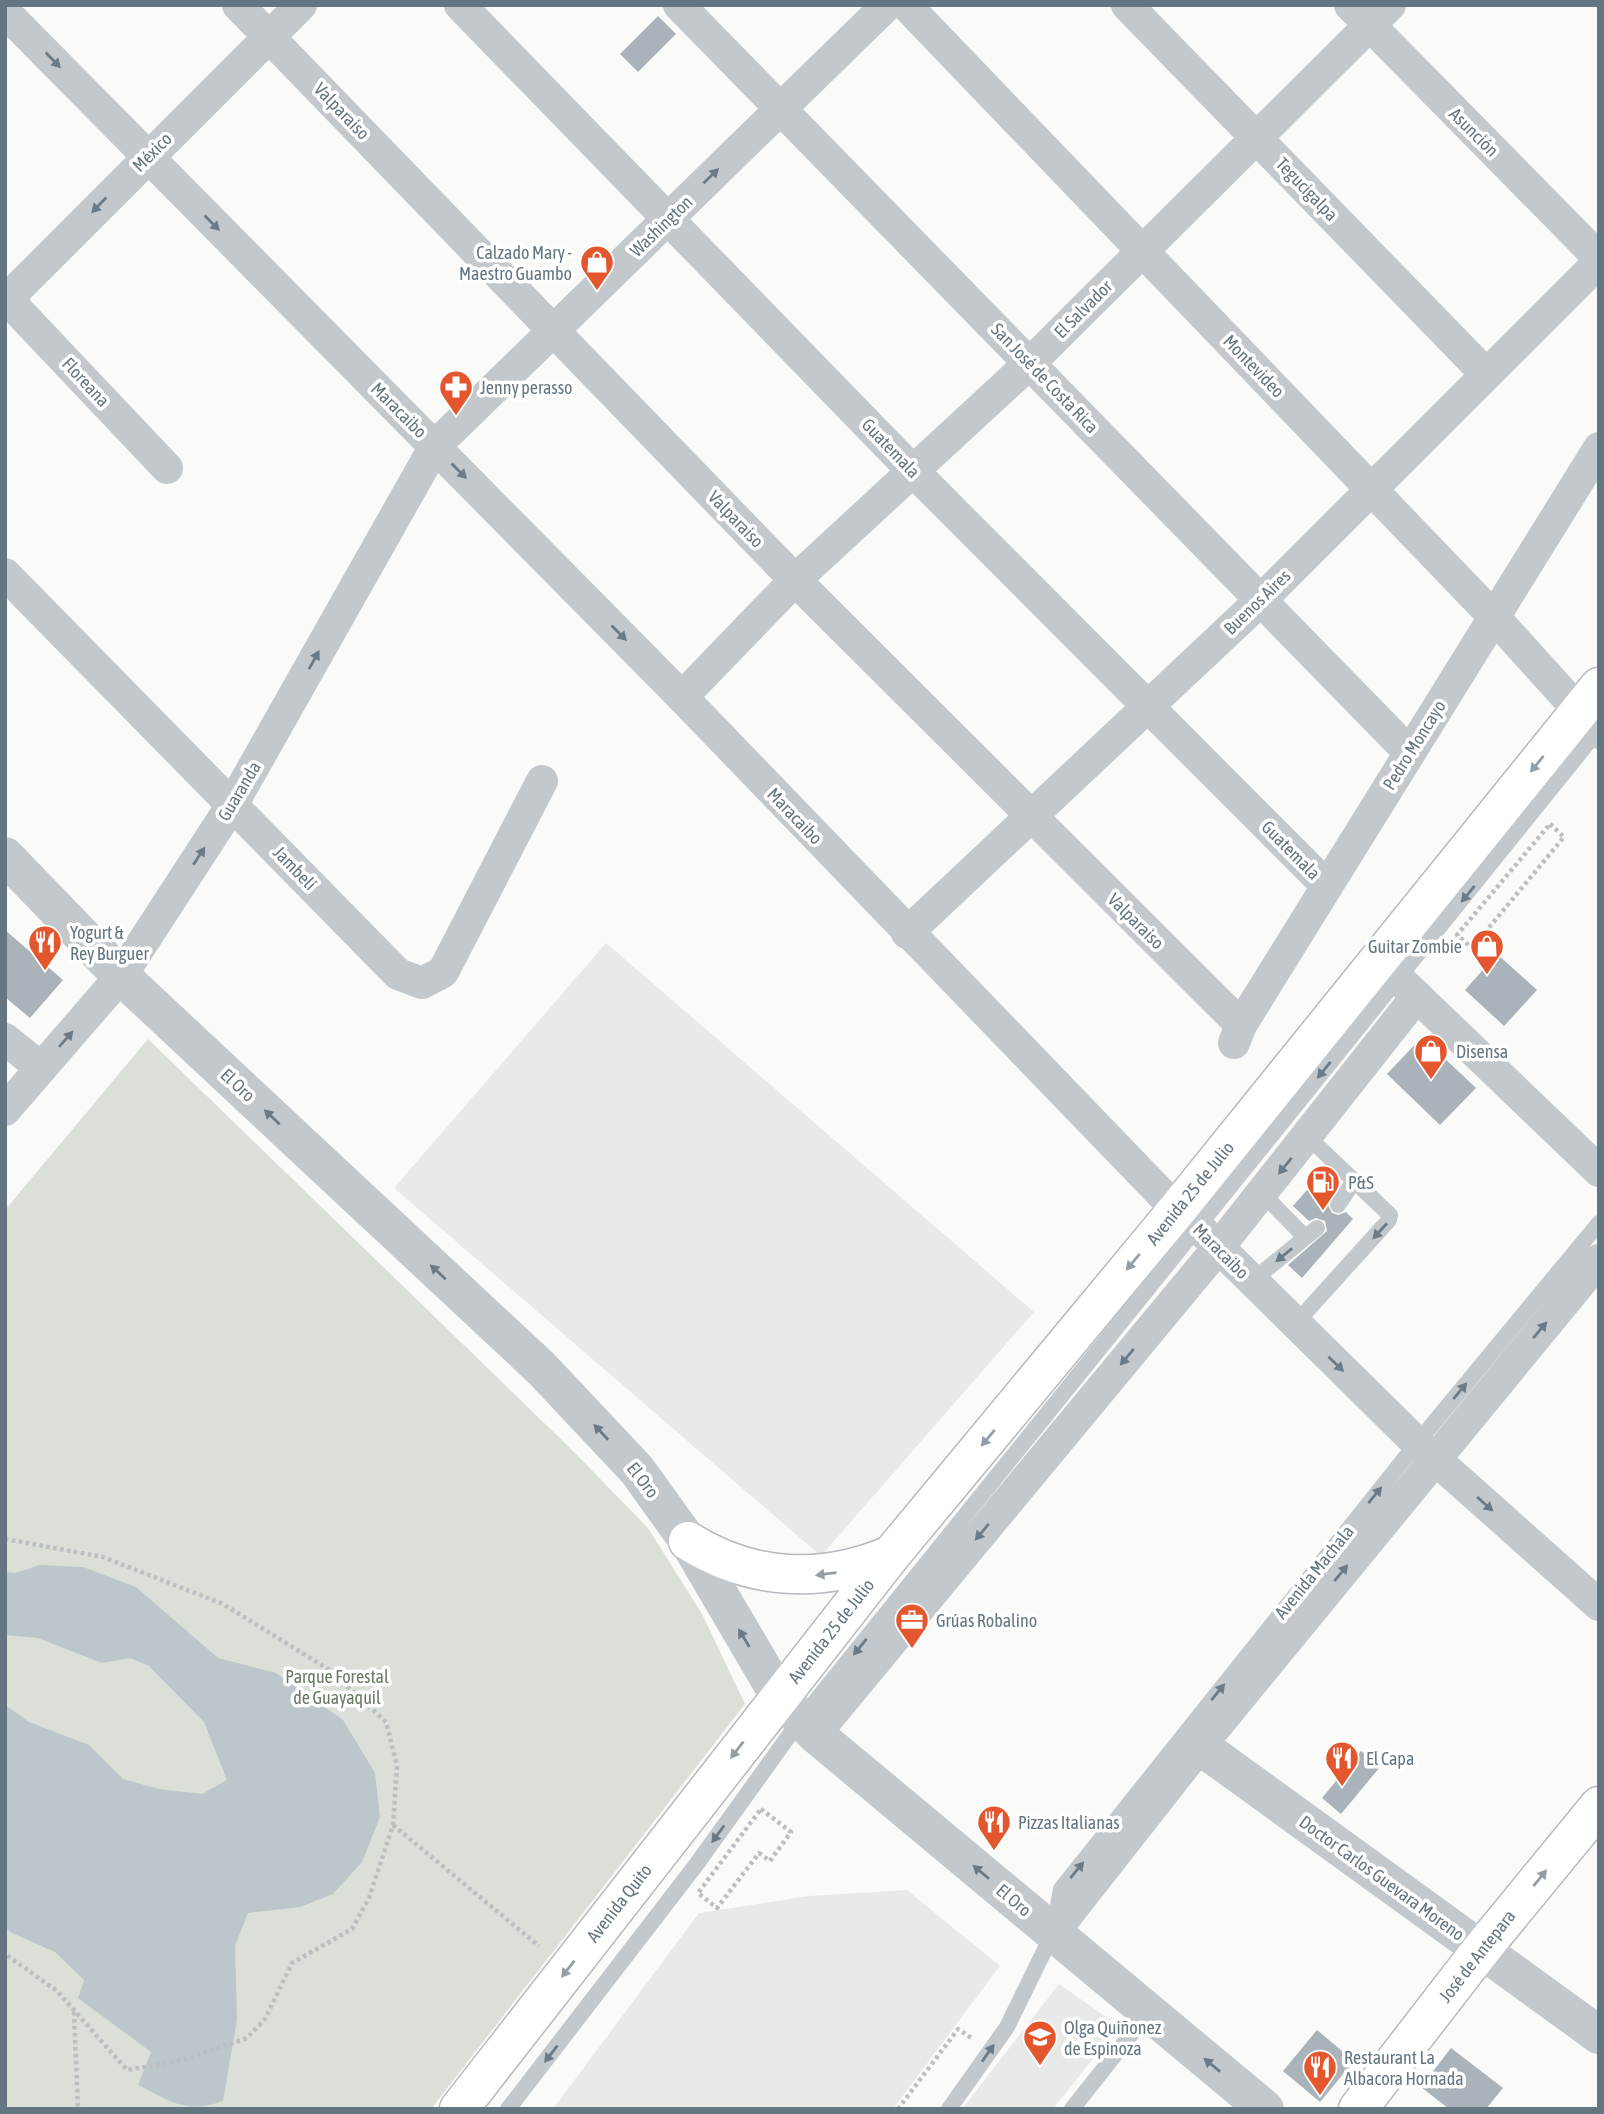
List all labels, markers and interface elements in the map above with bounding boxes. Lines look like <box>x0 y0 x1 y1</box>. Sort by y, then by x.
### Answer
one-way arrow <box>44 52 61 69</box>
street label: Valparaiso <box>310 78 374 144</box>
street label: Asunción <box>1445 103 1503 161</box>
street label: México <box>128 128 176 176</box>
street label: Tegucigalpa <box>1272 153 1342 225</box>
one-way arrow <box>703 168 720 185</box>
street label: Washington <box>625 191 697 261</box>
one-way arrow <box>91 197 108 213</box>
one-way arrow <box>204 214 221 231</box>
place label: Calzado Mary - Maestro Guambo <box>459 242 572 284</box>
shop icon: Calzado Mary - Maestro Guambo <box>578 243 616 292</box>
street label: El Salvador <box>1050 275 1117 342</box>
street label: San José de Costa Rica <box>987 319 1103 437</box>
street label: Montevideo <box>1219 330 1289 402</box>
street label: Floreana <box>58 353 114 411</box>
pharmacy icon: Jenny perasso <box>437 368 475 417</box>
place label: Jenny perasso <box>480 377 572 398</box>
street label: Maracaibo <box>367 378 431 442</box>
street label: Guatemala <box>858 414 924 482</box>
one-way arrow <box>451 463 467 479</box>
street label: Valparaiso <box>704 486 768 552</box>
street label: Buenos Aires <box>1219 565 1295 639</box>
one-way arrow <box>611 625 627 641</box>
one-way arrow <box>308 650 320 669</box>
street label: Pedro Moncayo <box>1378 696 1450 794</box>
one-way arrow <box>1529 754 1544 772</box>
street label: Guaranda <box>213 757 265 825</box>
street label: Maracaibo <box>763 784 827 848</box>
street label: Guatemala <box>1257 816 1325 884</box>
street label: Jambelí <box>269 842 321 894</box>
one-way arrow <box>192 847 206 865</box>
one-way arrow <box>1461 885 1476 902</box>
street label: Valparaiso <box>1104 889 1168 953</box>
place label: Yogurt & Rey Burguer <box>70 922 149 964</box>
restaurant icon: Yogurt & Rey Burguer <box>26 923 64 972</box>
shop icon: Guitar Zombie <box>1468 927 1506 976</box>
place label: Guitar Zombie <box>1368 936 1462 957</box>
one-way arrow <box>57 1031 73 1048</box>
shop icon: Disensa <box>1412 1032 1450 1081</box>
place label: Disensa <box>1456 1041 1508 1062</box>
one-way arrow <box>1317 1060 1332 1078</box>
street label: El Oro <box>217 1064 259 1106</box>
one-way arrow <box>264 1109 281 1125</box>
street label: Avenida 25 de Julio <box>1142 1137 1238 1249</box>
one-way arrow <box>1277 1156 1292 1174</box>
fuel station icon: P&S <box>1304 1163 1342 1212</box>
place label: P&S <box>1348 1172 1374 1193</box>
street label: Maracaibo <box>1189 1219 1253 1283</box>
one-way arrow <box>1372 1222 1388 1240</box>
one-way arrow <box>1276 1247 1294 1262</box>
one-way arrow <box>1126 1254 1141 1271</box>
one-way arrow <box>430 1265 447 1281</box>
one-way arrow <box>1532 1322 1547 1339</box>
one-way arrow <box>1119 1348 1135 1366</box>
one-way arrow <box>1327 1356 1344 1372</box>
one-way arrow <box>1452 1382 1467 1399</box>
one-way arrow <box>593 1424 609 1441</box>
one-way arrow <box>981 1429 996 1446</box>
street label: El Oro <box>623 1458 663 1502</box>
one-way arrow <box>1368 1487 1383 1505</box>
one-way arrow <box>1476 1496 1494 1512</box>
street label: Avenida Machala <box>1270 1521 1358 1623</box>
one-way arrow <box>975 1524 990 1541</box>
one-way arrow <box>1333 1564 1348 1582</box>
one-way arrow <box>815 1569 837 1580</box>
street label: Avenida 25 de Julio <box>784 1575 878 1687</box>
office icon: Grúas Robalino <box>893 1601 931 1650</box>
place label: Grúas Robalino <box>936 1610 1037 1631</box>
one-way arrow <box>737 1628 750 1647</box>
one-way arrow <box>853 1638 868 1655</box>
park label: Parque Forestal de Guayaquil <box>285 1666 389 1708</box>
one-way arrow <box>1211 1684 1226 1702</box>
restaurant icon: El Capa <box>1323 1739 1361 1788</box>
one-way arrow <box>730 1741 745 1759</box>
place label: El Capa <box>1366 1748 1414 1769</box>
restaurant icon: Pizzas Italianas <box>975 1803 1013 1852</box>
street label: Doctor Carlos Guevara Moreno <box>1295 1811 1469 1945</box>
place label: Pizzas Italianas <box>1018 1812 1120 1833</box>
one-way arrow <box>711 1825 725 1843</box>
street label: Avenida Quito <box>582 1860 656 1946</box>
one-way arrow <box>1069 1862 1084 1880</box>
one-way arrow <box>973 1865 991 1880</box>
one-way arrow <box>1532 1869 1547 1887</box>
street label: El Oro <box>992 1879 1036 1921</box>
street label: José de Antepara <box>1434 1906 1520 2006</box>
one-way arrow <box>560 1959 575 1977</box>
place label: Olga Quiñonez de Espinoza <box>1064 2017 1162 2059</box>
school or university icon: Olga Quiñonez de Espinoza <box>1021 2018 1059 2067</box>
one-way arrow <box>981 2044 995 2062</box>
one-way arrow <box>544 2045 558 2063</box>
place label: Restaurant La Albacora Hornada <box>1344 2047 1464 2089</box>
restaurant icon: Restaurant La Albacora Hornada <box>1301 2048 1339 2097</box>
one-way arrow <box>1204 2058 1222 2073</box>

